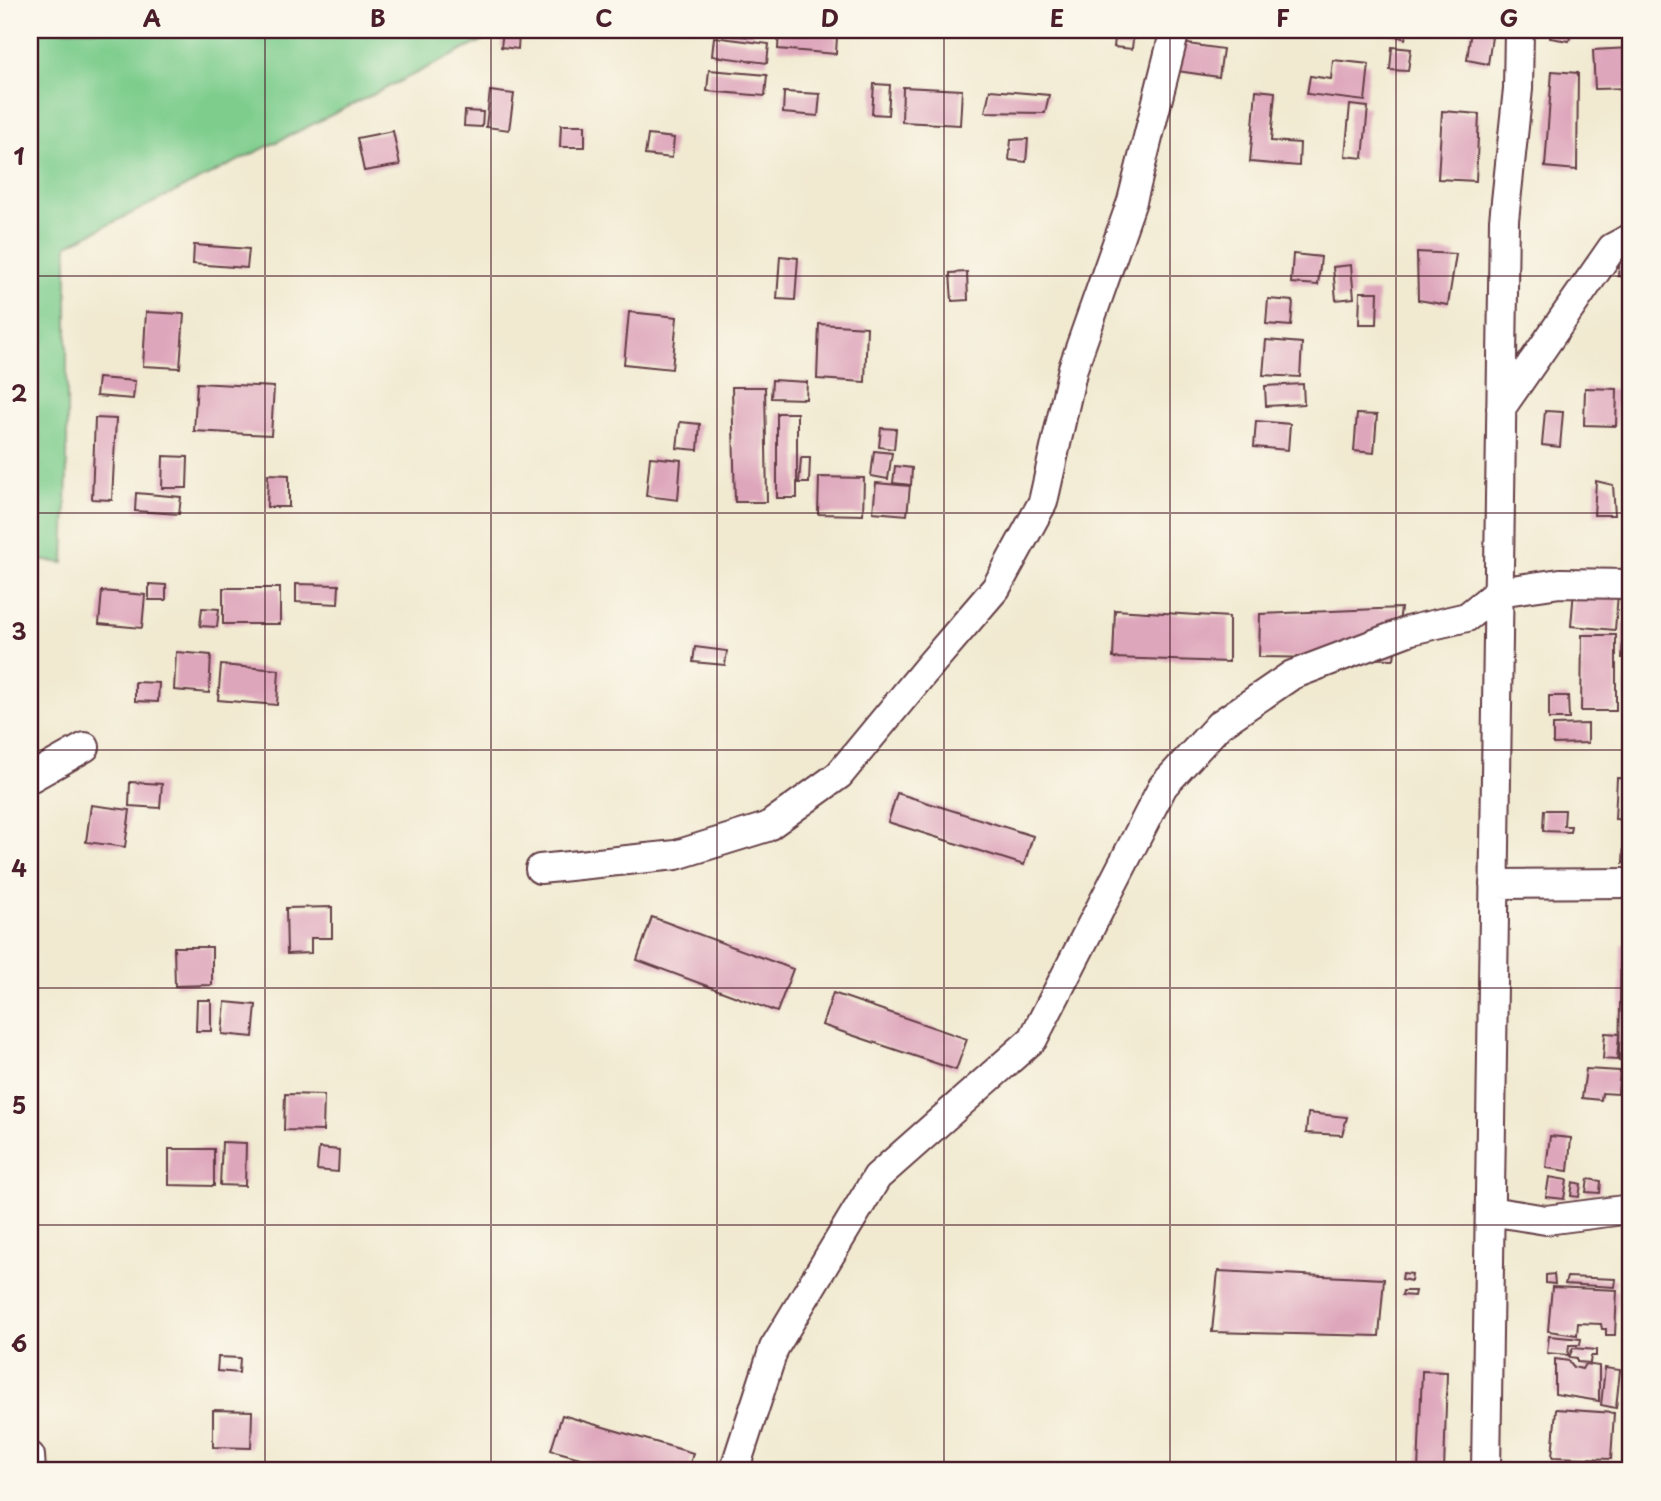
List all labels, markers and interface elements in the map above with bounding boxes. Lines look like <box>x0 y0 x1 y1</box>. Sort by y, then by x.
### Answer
text: A <box>143 0 161 35</box>
text: B <box>370 0 386 35</box>
text: C <box>595 0 613 35</box>
text: D <box>821 0 839 35</box>
text: E <box>1050 0 1064 35</box>
text: F <box>1276 0 1290 35</box>
text: G <box>1500 0 1518 35</box>
text: 1 <box>14 138 25 173</box>
text: 2 <box>11 375 27 410</box>
text: 3 <box>11 613 27 648</box>
text: 4 <box>11 850 27 885</box>
text: 5 <box>12 1087 26 1122</box>
text: 6 <box>11 1325 27 1360</box>

